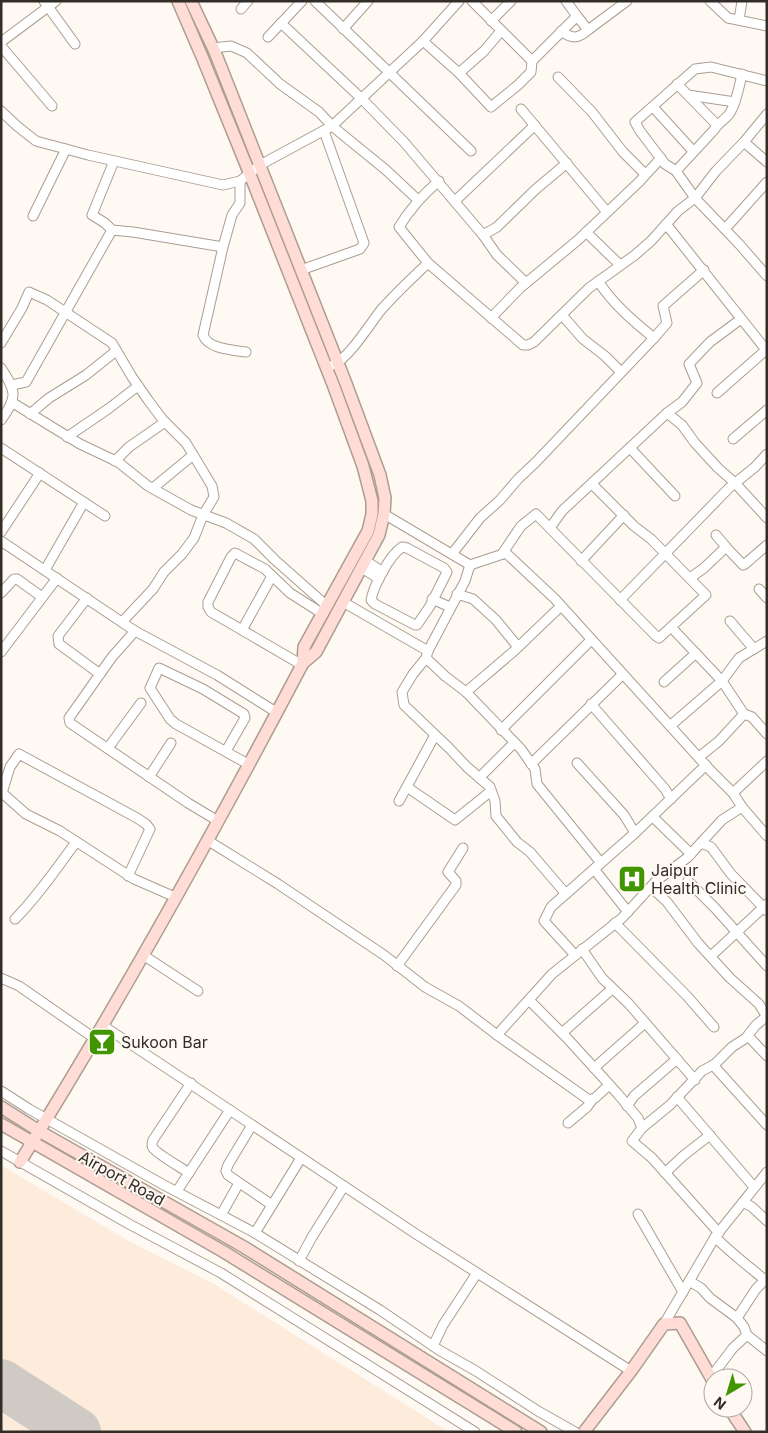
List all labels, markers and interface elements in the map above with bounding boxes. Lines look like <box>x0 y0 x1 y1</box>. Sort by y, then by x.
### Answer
place label: Jaipur Health Clinic <box>651 860 747 898</box>
hospital icon: Jaipur Health Clinic <box>617 864 647 894</box>
bar icon: Sukoon Bar <box>87 1027 117 1057</box>
place label: Sukoon Bar <box>121 1032 208 1052</box>
street label: Airport Road <box>75 1146 169 1210</box>
north arrow <box>703 1368 753 1418</box>
text: N <box>710 1394 729 1414</box>

